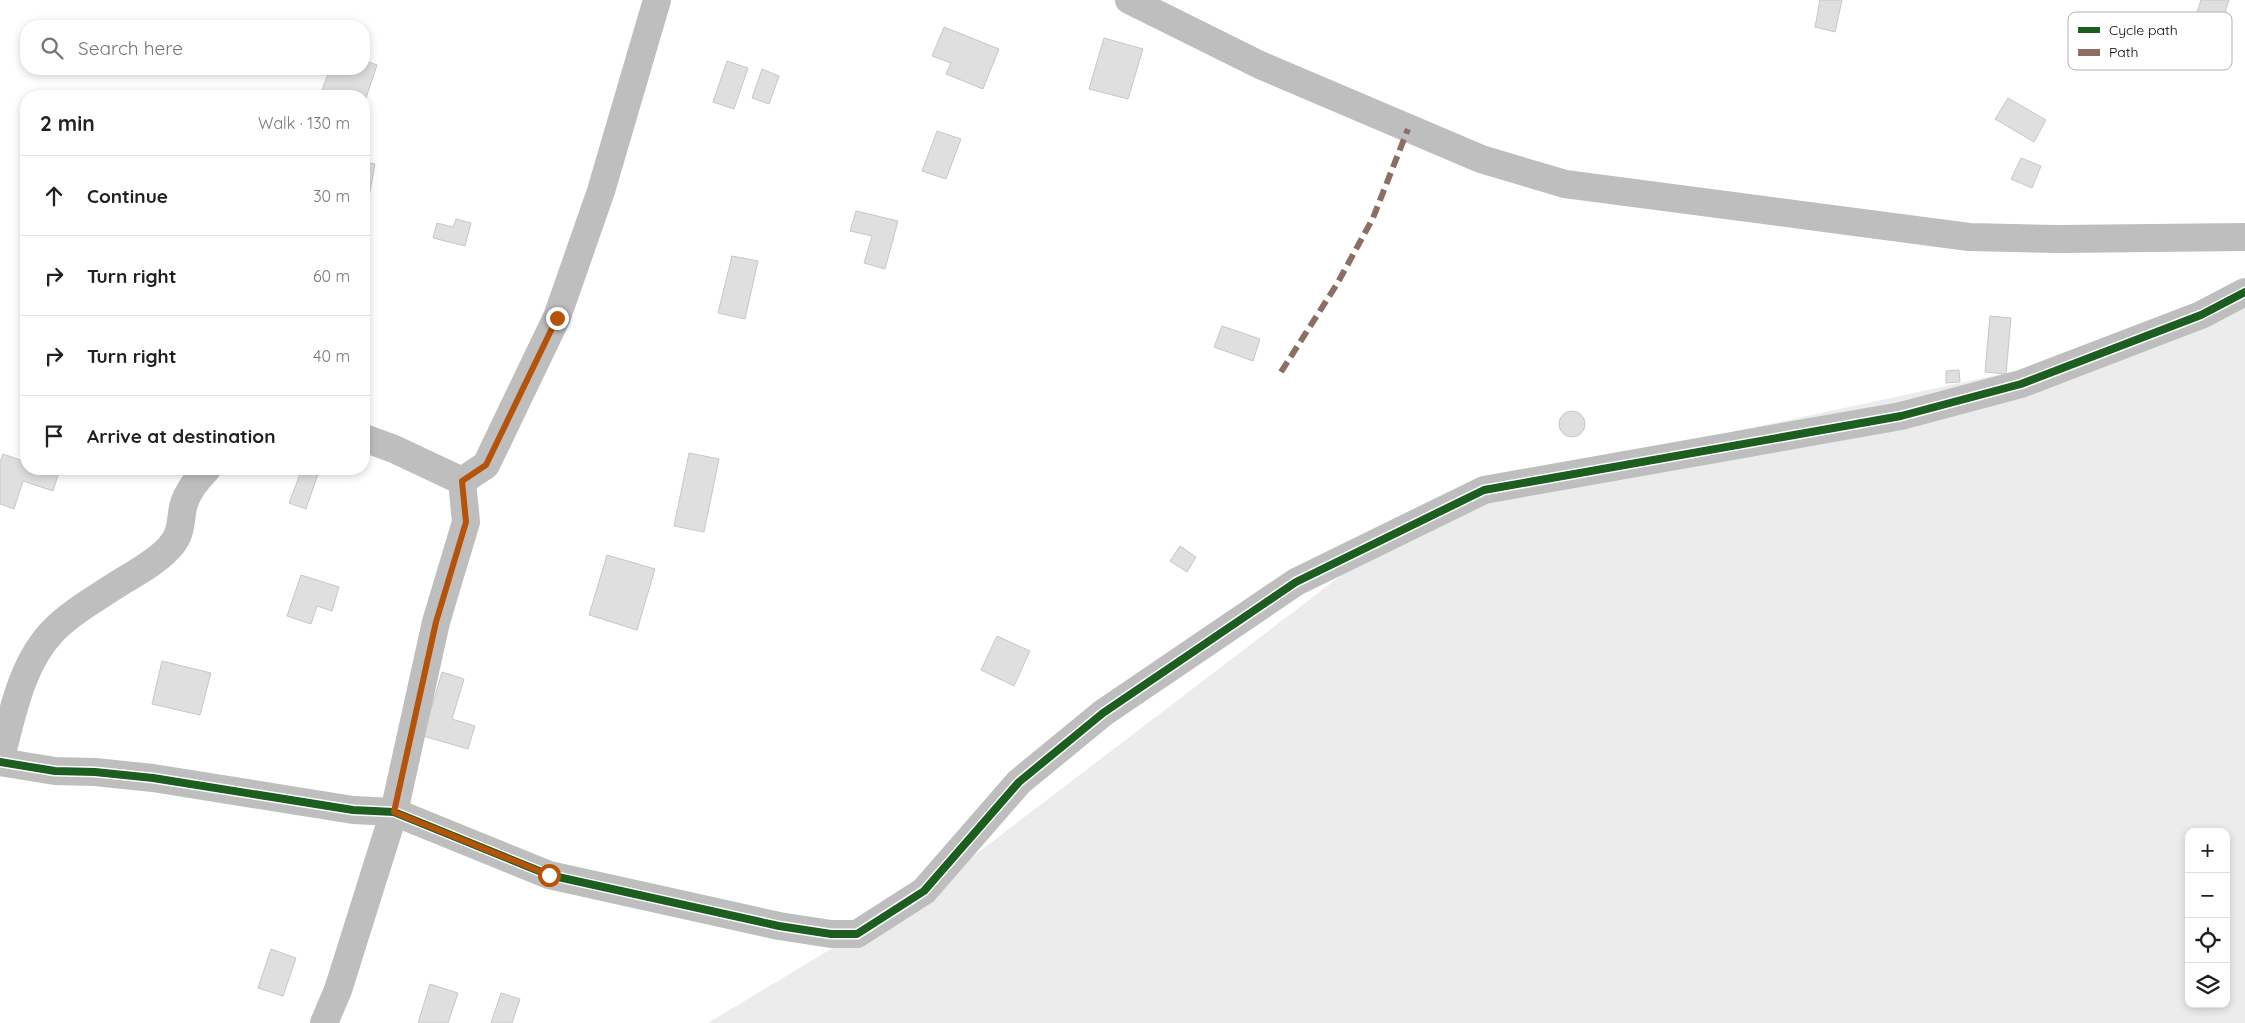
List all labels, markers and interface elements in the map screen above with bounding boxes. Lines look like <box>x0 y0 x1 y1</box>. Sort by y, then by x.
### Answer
legend <box>2068 12 2232 70</box>
search box <box>20 20 370 75</box>
text: Cycle path <box>2109 21 2178 39</box>
icon: search <box>38 34 66 62</box>
text: Search here <box>78 36 183 60</box>
text: Path <box>2109 43 2138 61</box>
text: 2 min <box>40 110 95 136</box>
text: Walk · 130 m <box>258 113 350 133</box>
icon: ahead <box>40 182 68 210</box>
text: Continue <box>87 184 168 208</box>
text: 30 m <box>313 186 350 206</box>
icon: right <box>40 262 68 290</box>
text: Turn right <box>87 264 176 288</box>
text: 60 m <box>313 266 350 286</box>
route end <box>546 307 569 330</box>
icon: right <box>40 342 68 370</box>
text: Turn right <box>87 344 176 368</box>
text: 40 m <box>313 346 350 366</box>
icon: arrive <box>40 422 68 450</box>
text: Arrive at destination <box>87 424 276 448</box>
map controls <box>2185 828 2230 1008</box>
button: + <box>2185 828 2230 873</box>
route start <box>538 864 561 887</box>
button: − <box>2185 873 2230 918</box>
button: locate <box>2185 918 2230 963</box>
button: layers <box>2185 963 2230 1008</box>

